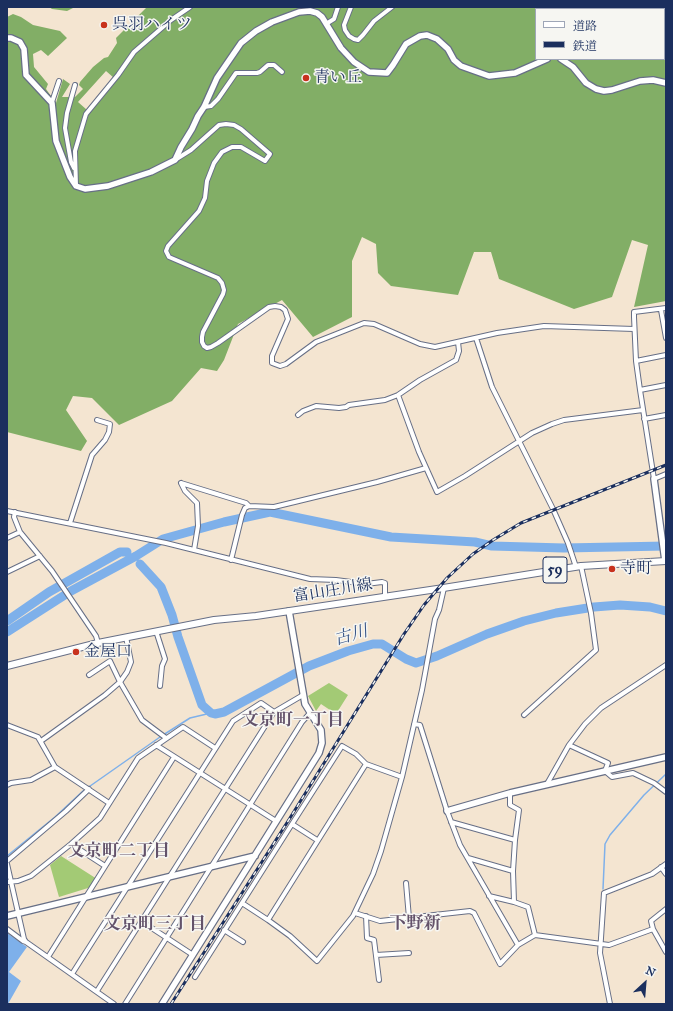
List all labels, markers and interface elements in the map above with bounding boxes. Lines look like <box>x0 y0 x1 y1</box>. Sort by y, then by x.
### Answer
legend <box>535 8 665 60</box>
place label: 呉羽ハイツ <box>112 15 192 35</box>
text: 道路 <box>573 19 597 33</box>
marker: 呉羽ハイツ <box>99 20 109 30</box>
text: 鉄道 <box>573 39 597 53</box>
place label: 青い丘 <box>314 68 362 88</box>
marker: 青い丘 <box>301 73 311 83</box>
road number: 59 <box>543 557 567 583</box>
place label: 寺町 <box>620 559 652 579</box>
marker: 寺町 <box>607 564 617 574</box>
street label: 富山庄川線 <box>292 575 374 607</box>
water label: 古川 <box>332 622 370 650</box>
place label: 金屋口 <box>84 642 132 662</box>
marker: 金屋口 <box>71 647 81 657</box>
district label: 文京町一丁目 <box>242 711 344 731</box>
district label: 文京町二丁目 <box>68 842 170 862</box>
district label: 下野新 <box>390 914 440 934</box>
district label: 文京町三丁目 <box>104 915 206 935</box>
north arrow <box>625 963 665 1003</box>
text: N <box>643 964 658 980</box>

